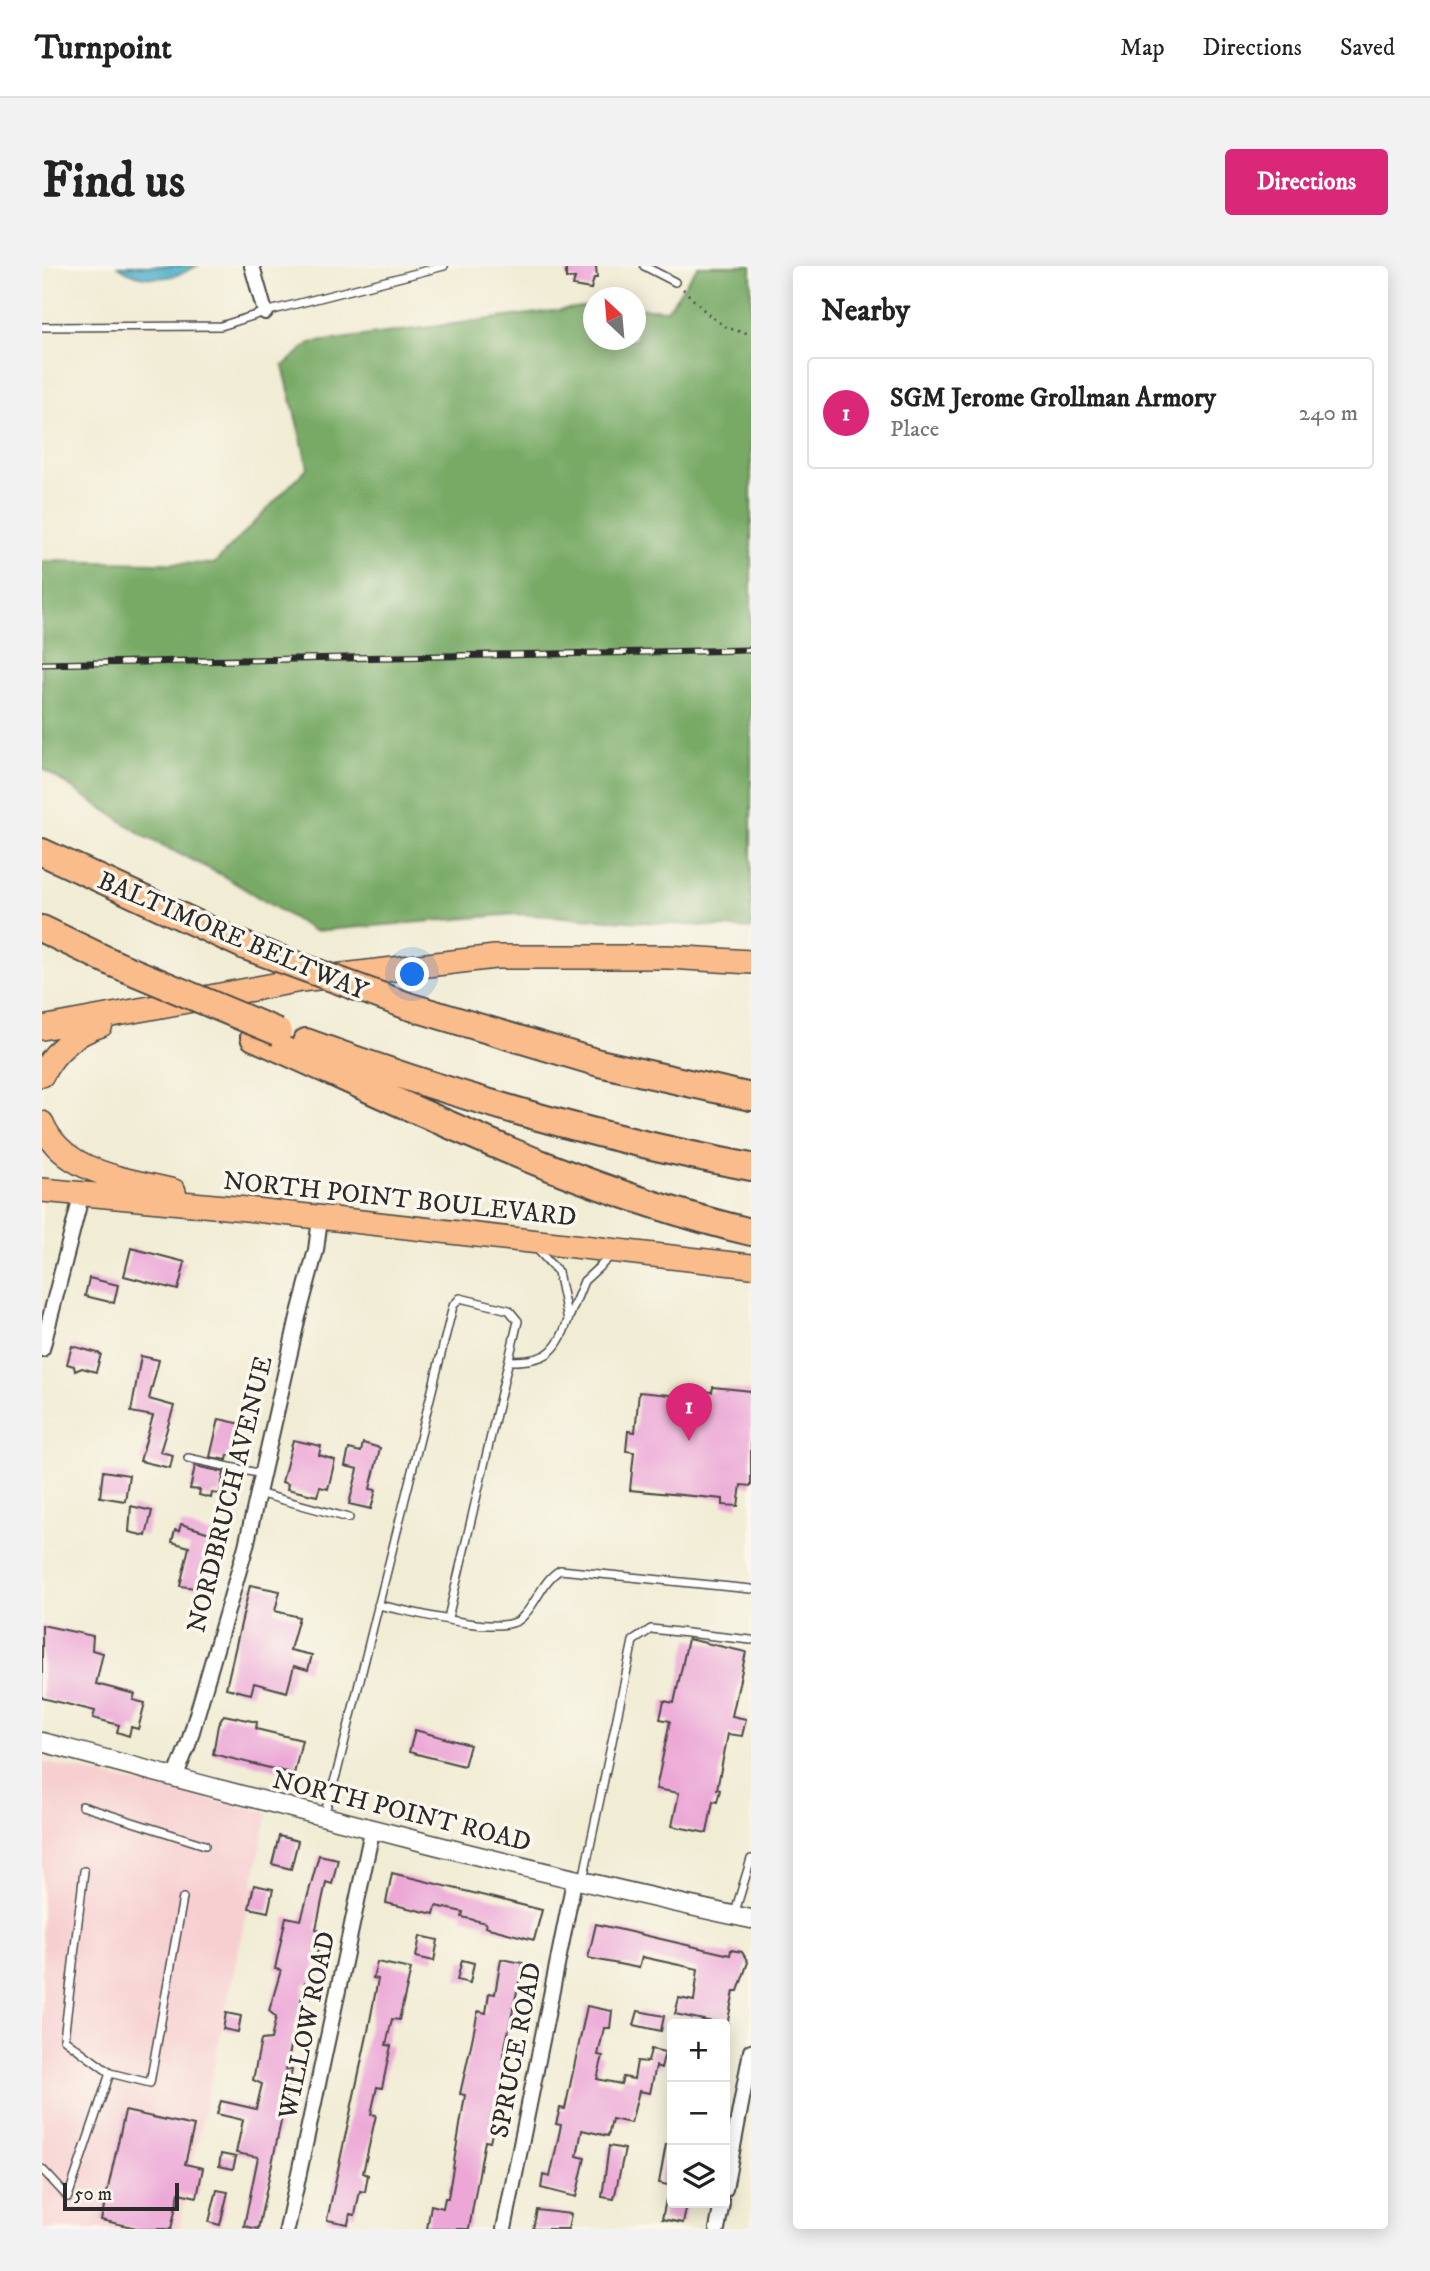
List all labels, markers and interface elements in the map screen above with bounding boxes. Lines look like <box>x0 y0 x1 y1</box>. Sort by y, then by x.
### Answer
text: Turnpoint <box>35 28 172 69</box>
text: Map <box>1120 33 1165 63</box>
text: Directions <box>1203 33 1302 63</box>
text: Saved <box>1340 33 1395 63</box>
button: Directions <box>1225 149 1388 215</box>
text: Find us <box>42 151 185 213</box>
north arrow <box>583 287 646 350</box>
text: Nearby <box>821 293 910 330</box>
text: SGM Jerome Grollman Armory <box>890 382 1216 415</box>
text: 1 <box>842 399 850 428</box>
text: 240 m <box>1299 399 1358 428</box>
text: Place <box>890 415 939 444</box>
street label: BALTIMORE BELTWAY <box>92 864 373 1009</box>
your location <box>395 957 429 991</box>
street label: NORTH POINT BOULEVARD <box>222 1165 578 1234</box>
street label: NORDBRUCH AVENUE <box>180 1353 281 1636</box>
pin: 1 <box>666 1383 712 1441</box>
street label: NORTH POINT ROAD <box>269 1763 534 1860</box>
street label: WILLOW ROAD <box>271 1929 343 2123</box>
street label: SPRUCE ROAD <box>483 1960 550 2141</box>
map controls <box>667 2019 730 2208</box>
button: + <box>667 2019 730 2082</box>
button: − <box>667 2082 730 2145</box>
button: layers <box>667 2145 730 2208</box>
scale bar <box>63 2180 178 2212</box>
text: 50 m <box>74 2183 112 2206</box>

